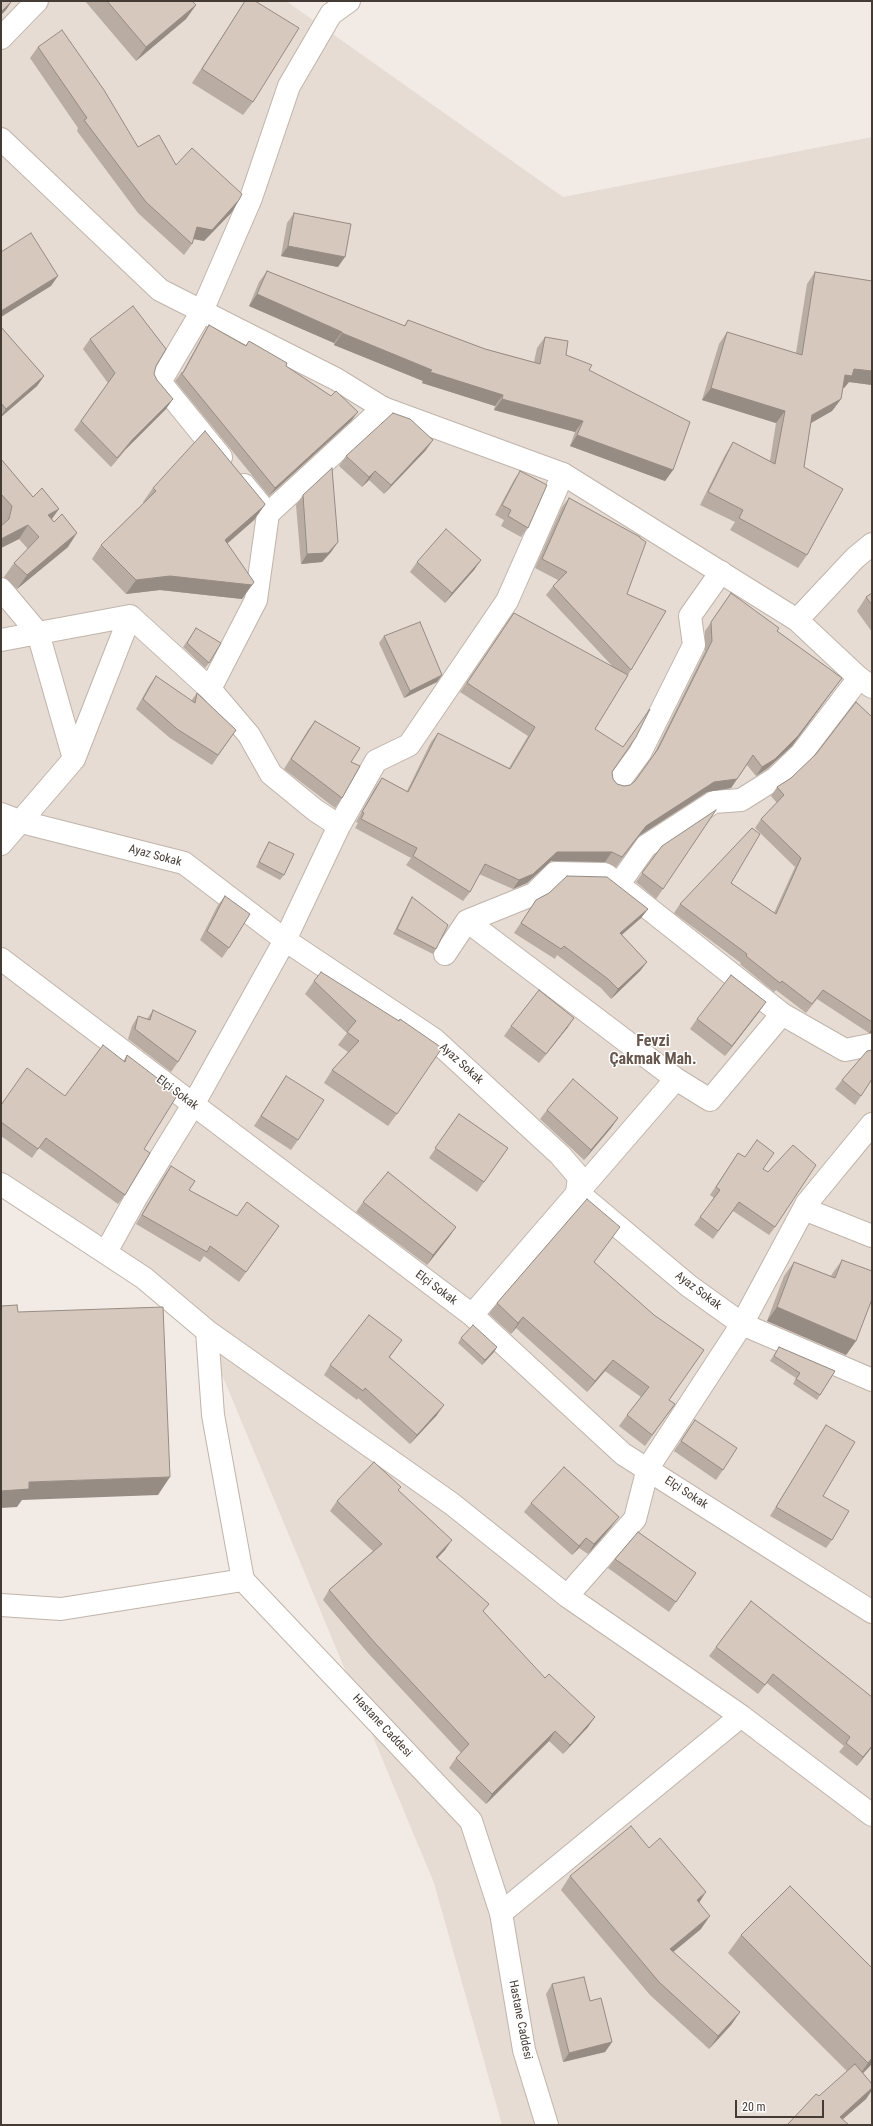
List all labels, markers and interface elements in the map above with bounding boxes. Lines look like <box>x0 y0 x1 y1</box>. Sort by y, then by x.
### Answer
street label: Ayaz Sokak <box>127 842 183 870</box>
district label: Fevzi Çakmak Mah. <box>609 1032 697 1070</box>
street label: Ayaz Sokak <box>436 1041 486 1087</box>
street label: Elçi Sokak <box>153 1073 201 1113</box>
street label: Elçi Sokak <box>412 1268 460 1308</box>
street label: Ayaz Sokak <box>672 1269 724 1313</box>
street label: Elçi Sokak <box>662 1474 710 1512</box>
street label: Hastane Caddesi <box>349 1692 415 1760</box>
street label: Hastane Caddesi <box>505 1979 535 2061</box>
scale bar <box>737 2092 826 2118</box>
text: 20 m <box>742 2100 766 2114</box>

